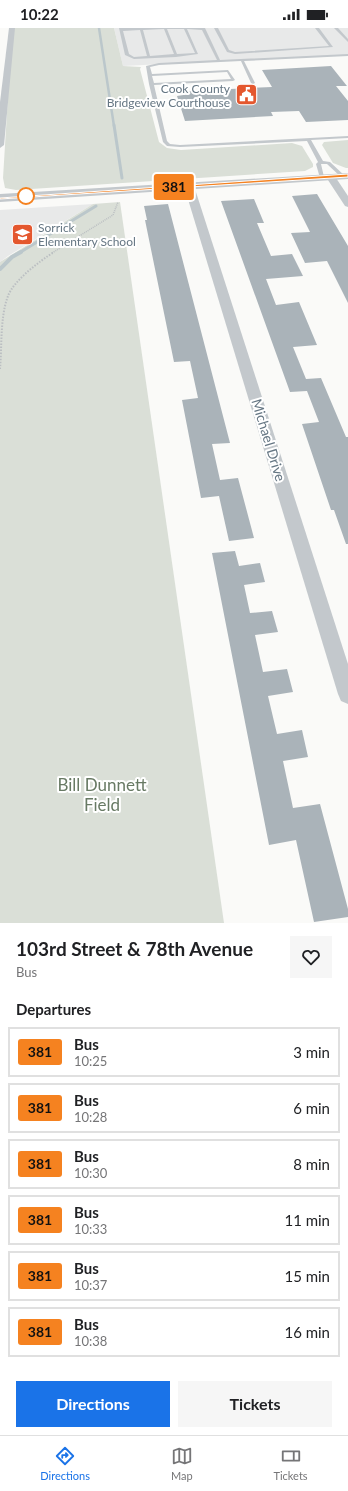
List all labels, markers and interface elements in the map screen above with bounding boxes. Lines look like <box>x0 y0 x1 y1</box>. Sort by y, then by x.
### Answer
text: 10:22 <box>20 5 59 23</box>
place label: Cook County Bridgeview Courthouse <box>107 81 231 110</box>
public building icon: Cook County Bridgeview Courthouse <box>233 82 259 108</box>
line badge: 381 <box>151 174 197 200</box>
text: 381 <box>162 178 186 195</box>
unlabelled marker <box>17 187 35 205</box>
place label: Sorrick Elementary School <box>38 220 136 249</box>
school or university icon: Sorrick Elementary School <box>9 221 35 247</box>
street label: Michael Drive <box>248 397 290 483</box>
park label: Bill Dunnett Field <box>57 774 147 815</box>
button: heart <box>290 936 332 978</box>
text: 103rd Street & 78th Avenue <box>16 937 253 960</box>
text: Bus <box>16 964 37 980</box>
text: Departures <box>16 1000 91 1018</box>
text: Bus <box>74 1035 99 1053</box>
text: 381 <box>28 1043 52 1060</box>
text: 3 min <box>293 1043 330 1061</box>
text: 10:25 <box>74 1053 107 1069</box>
text: Bus <box>74 1091 99 1109</box>
text: 381 <box>28 1099 52 1116</box>
text: 6 min <box>293 1099 330 1117</box>
text: 10:28 <box>74 1109 107 1125</box>
text: Bus <box>74 1147 99 1165</box>
text: 381 <box>28 1155 52 1172</box>
text: 8 min <box>293 1155 330 1173</box>
text: 10:30 <box>74 1165 107 1181</box>
text: Bus <box>74 1203 99 1221</box>
text: 381 <box>28 1211 52 1228</box>
text: 11 min <box>284 1211 330 1229</box>
text: 10:33 <box>74 1221 107 1237</box>
text: Bus <box>74 1259 99 1277</box>
text: 381 <box>28 1267 52 1284</box>
text: 15 min <box>284 1267 330 1285</box>
text: 10:37 <box>74 1277 107 1293</box>
text: Bus <box>74 1315 99 1333</box>
text: 381 <box>28 1323 52 1340</box>
text: 16 min <box>284 1323 330 1341</box>
text: 10:38 <box>74 1333 107 1349</box>
button: Directions <box>16 1381 170 1427</box>
button: Tickets <box>178 1381 332 1427</box>
tab: Directions <box>40 1445 90 1482</box>
tab: Map <box>171 1445 193 1482</box>
tab: Tickets <box>273 1445 308 1482</box>

